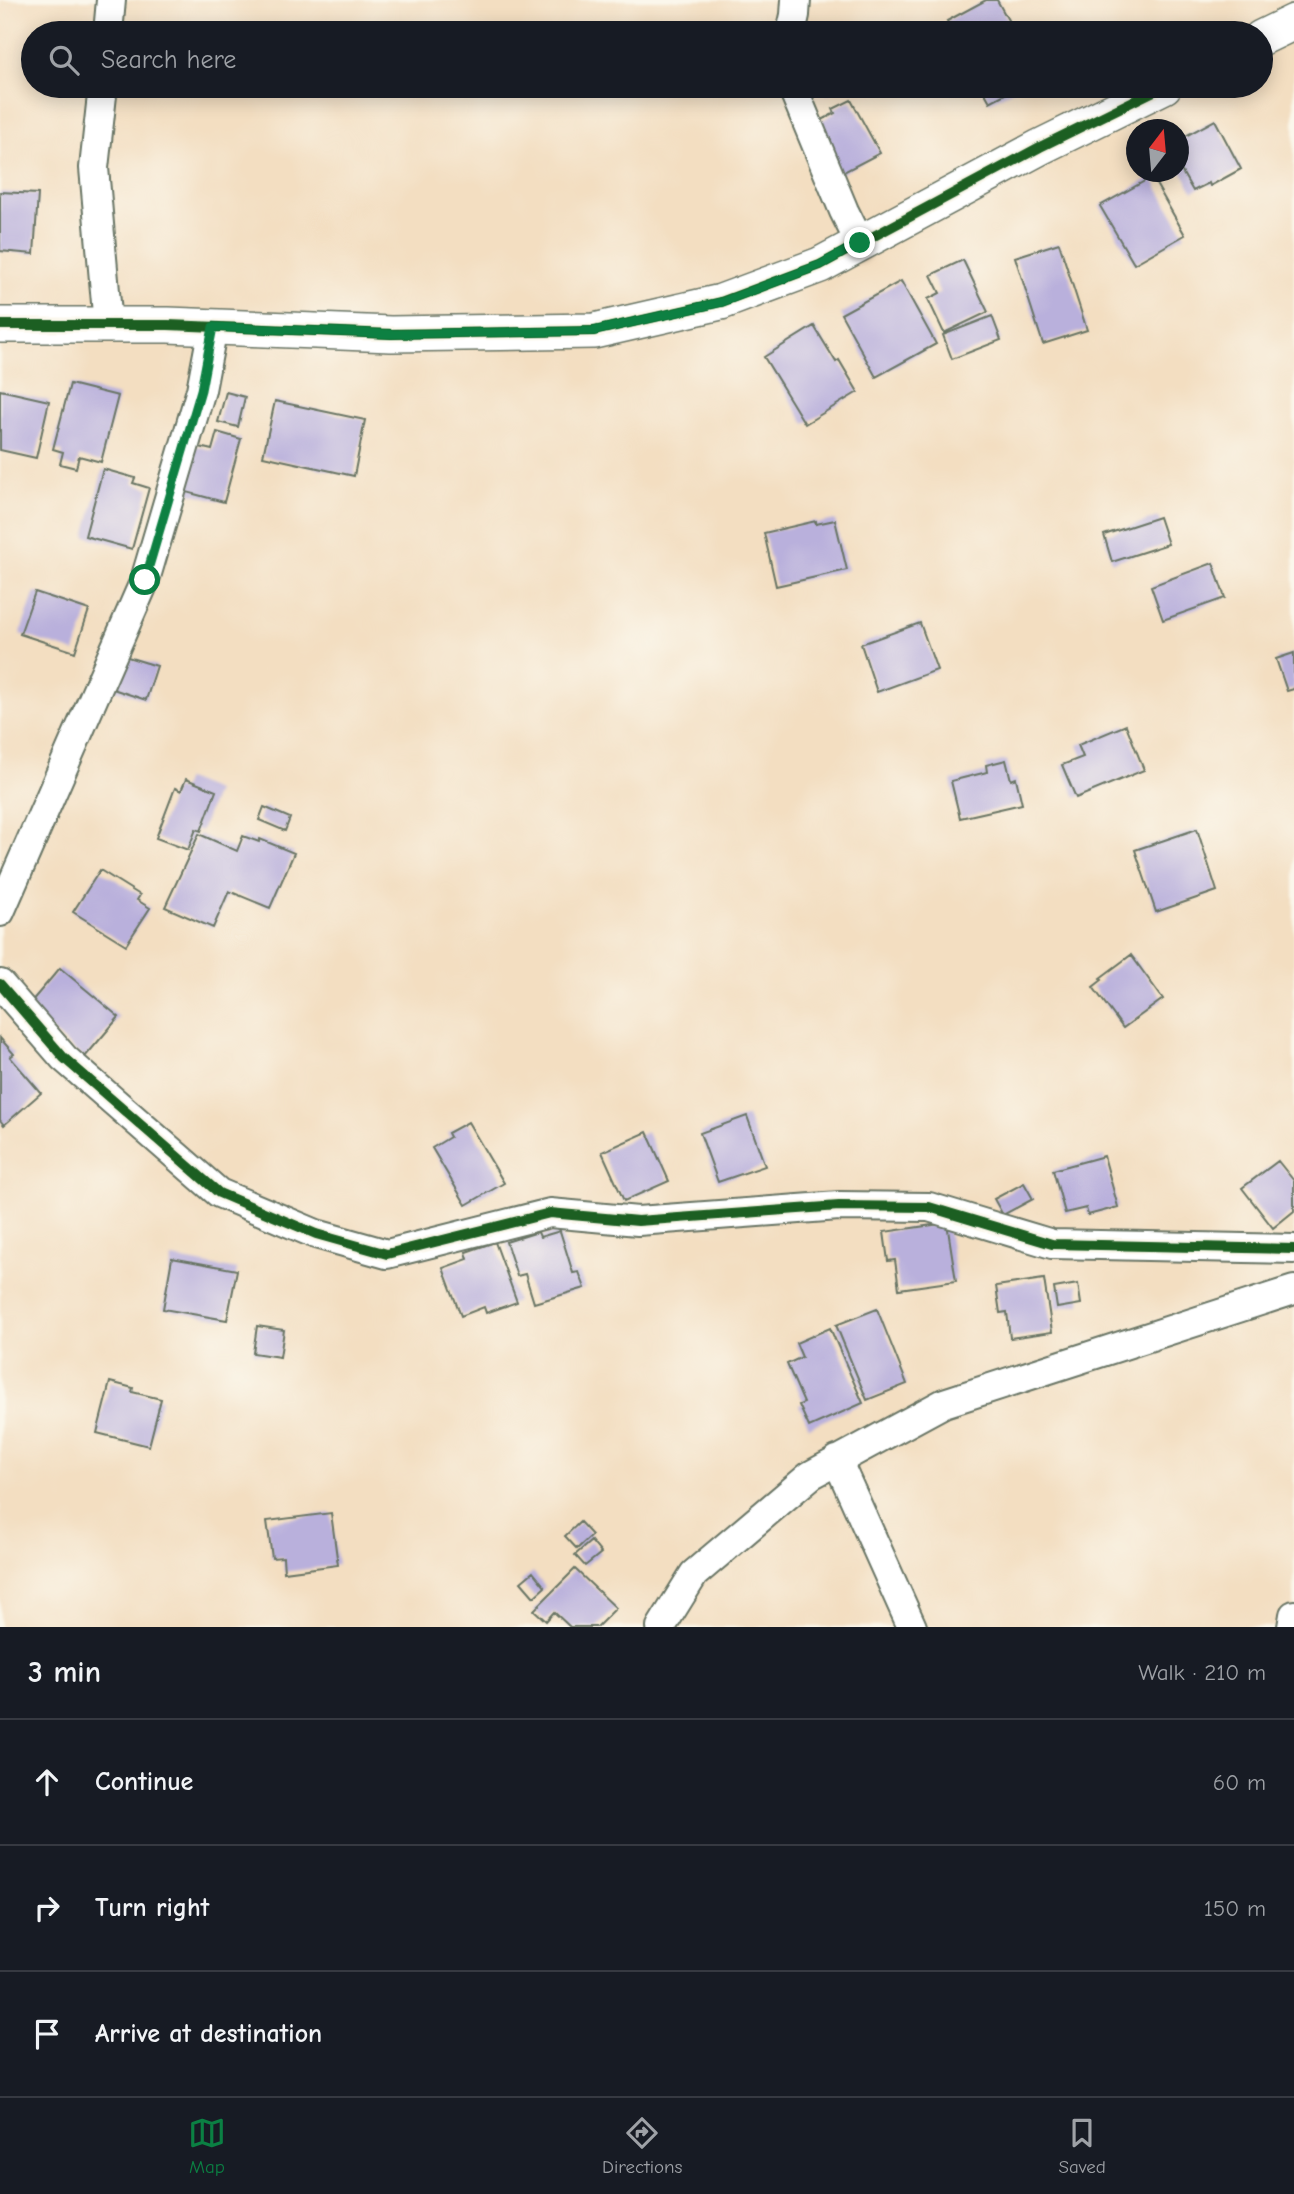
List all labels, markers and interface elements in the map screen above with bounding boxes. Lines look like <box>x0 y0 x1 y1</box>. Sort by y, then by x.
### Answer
search box <box>21 21 1273 98</box>
icon: search <box>45 41 83 79</box>
text: Search here <box>101 45 236 75</box>
north arrow <box>1126 119 1189 182</box>
route end <box>844 227 875 258</box>
route start <box>129 564 160 595</box>
text: 3 min <box>28 1655 101 1690</box>
text: Walk · 210 m <box>1138 1659 1266 1686</box>
icon: ahead <box>28 1763 66 1801</box>
text: Continue <box>95 1767 193 1797</box>
text: 60 m <box>1213 1769 1266 1796</box>
icon: right <box>28 1889 66 1927</box>
text: Turn right <box>95 1893 209 1923</box>
text: 150 m <box>1204 1895 1266 1922</box>
icon: arrive <box>28 2015 66 2053</box>
text: Arrive at destination <box>95 2019 322 2049</box>
tab: Map <box>188 2114 226 2178</box>
tab: Directions <box>602 2114 682 2178</box>
tab: Saved <box>1059 2114 1106 2178</box>

